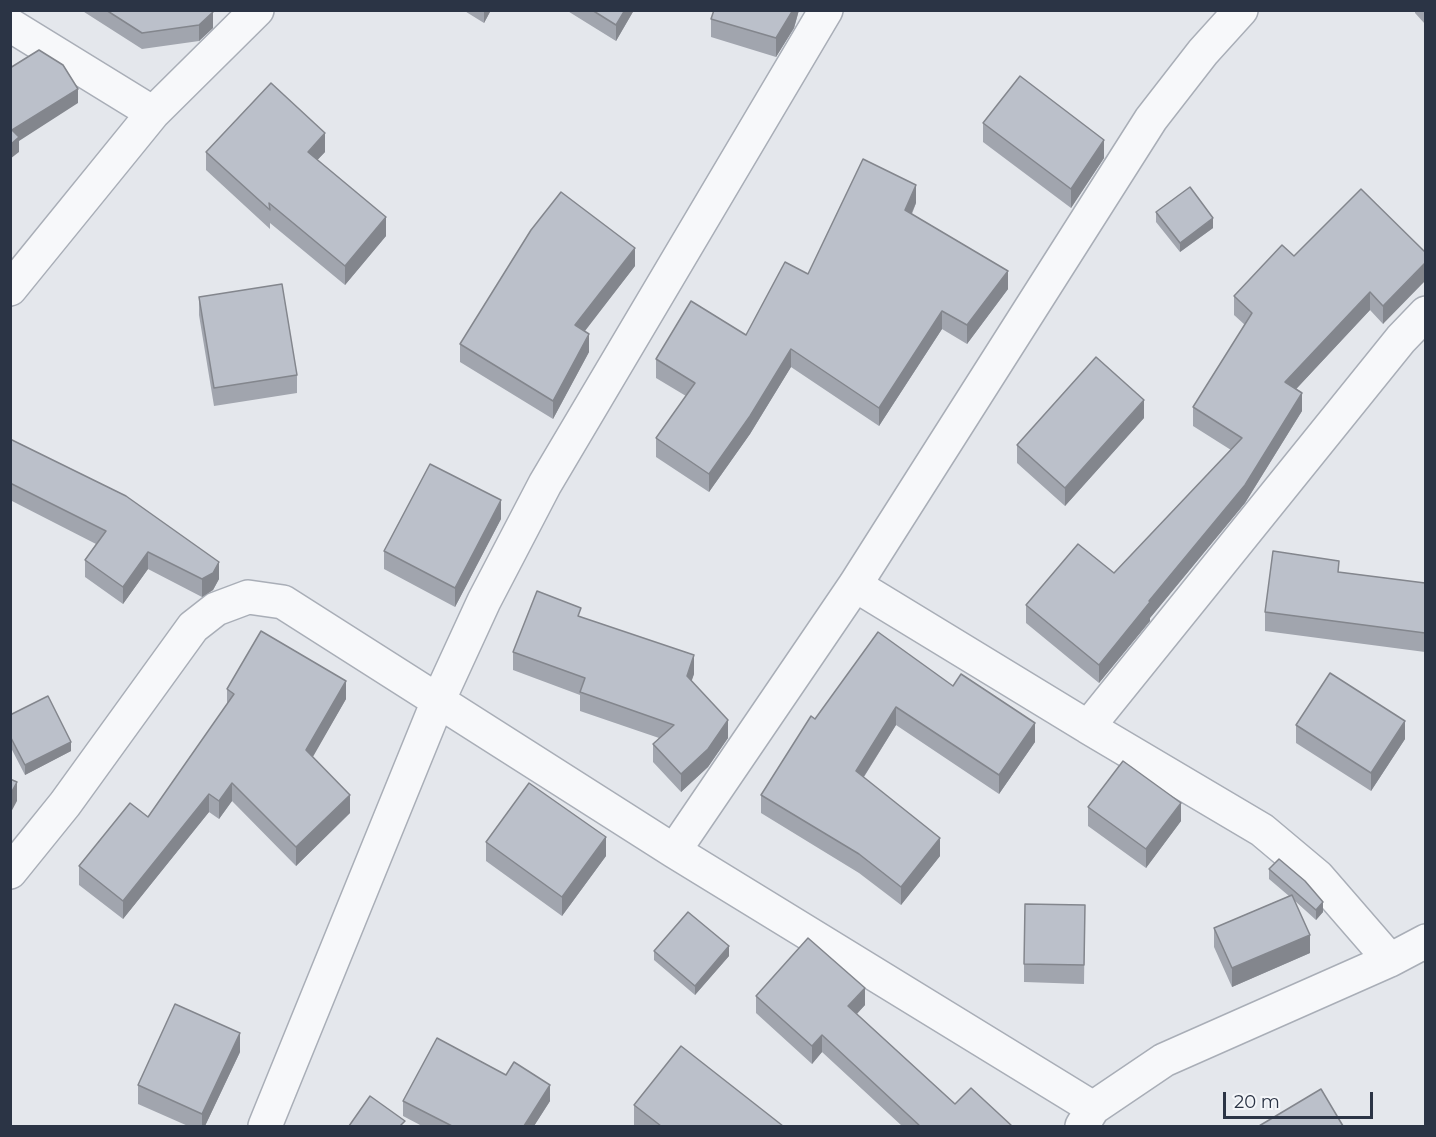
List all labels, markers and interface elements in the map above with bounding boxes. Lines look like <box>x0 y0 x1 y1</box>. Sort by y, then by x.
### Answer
scale bar <box>1226 1080 1376 1118</box>
text: 20 m <box>1234 1091 1280 1113</box>

